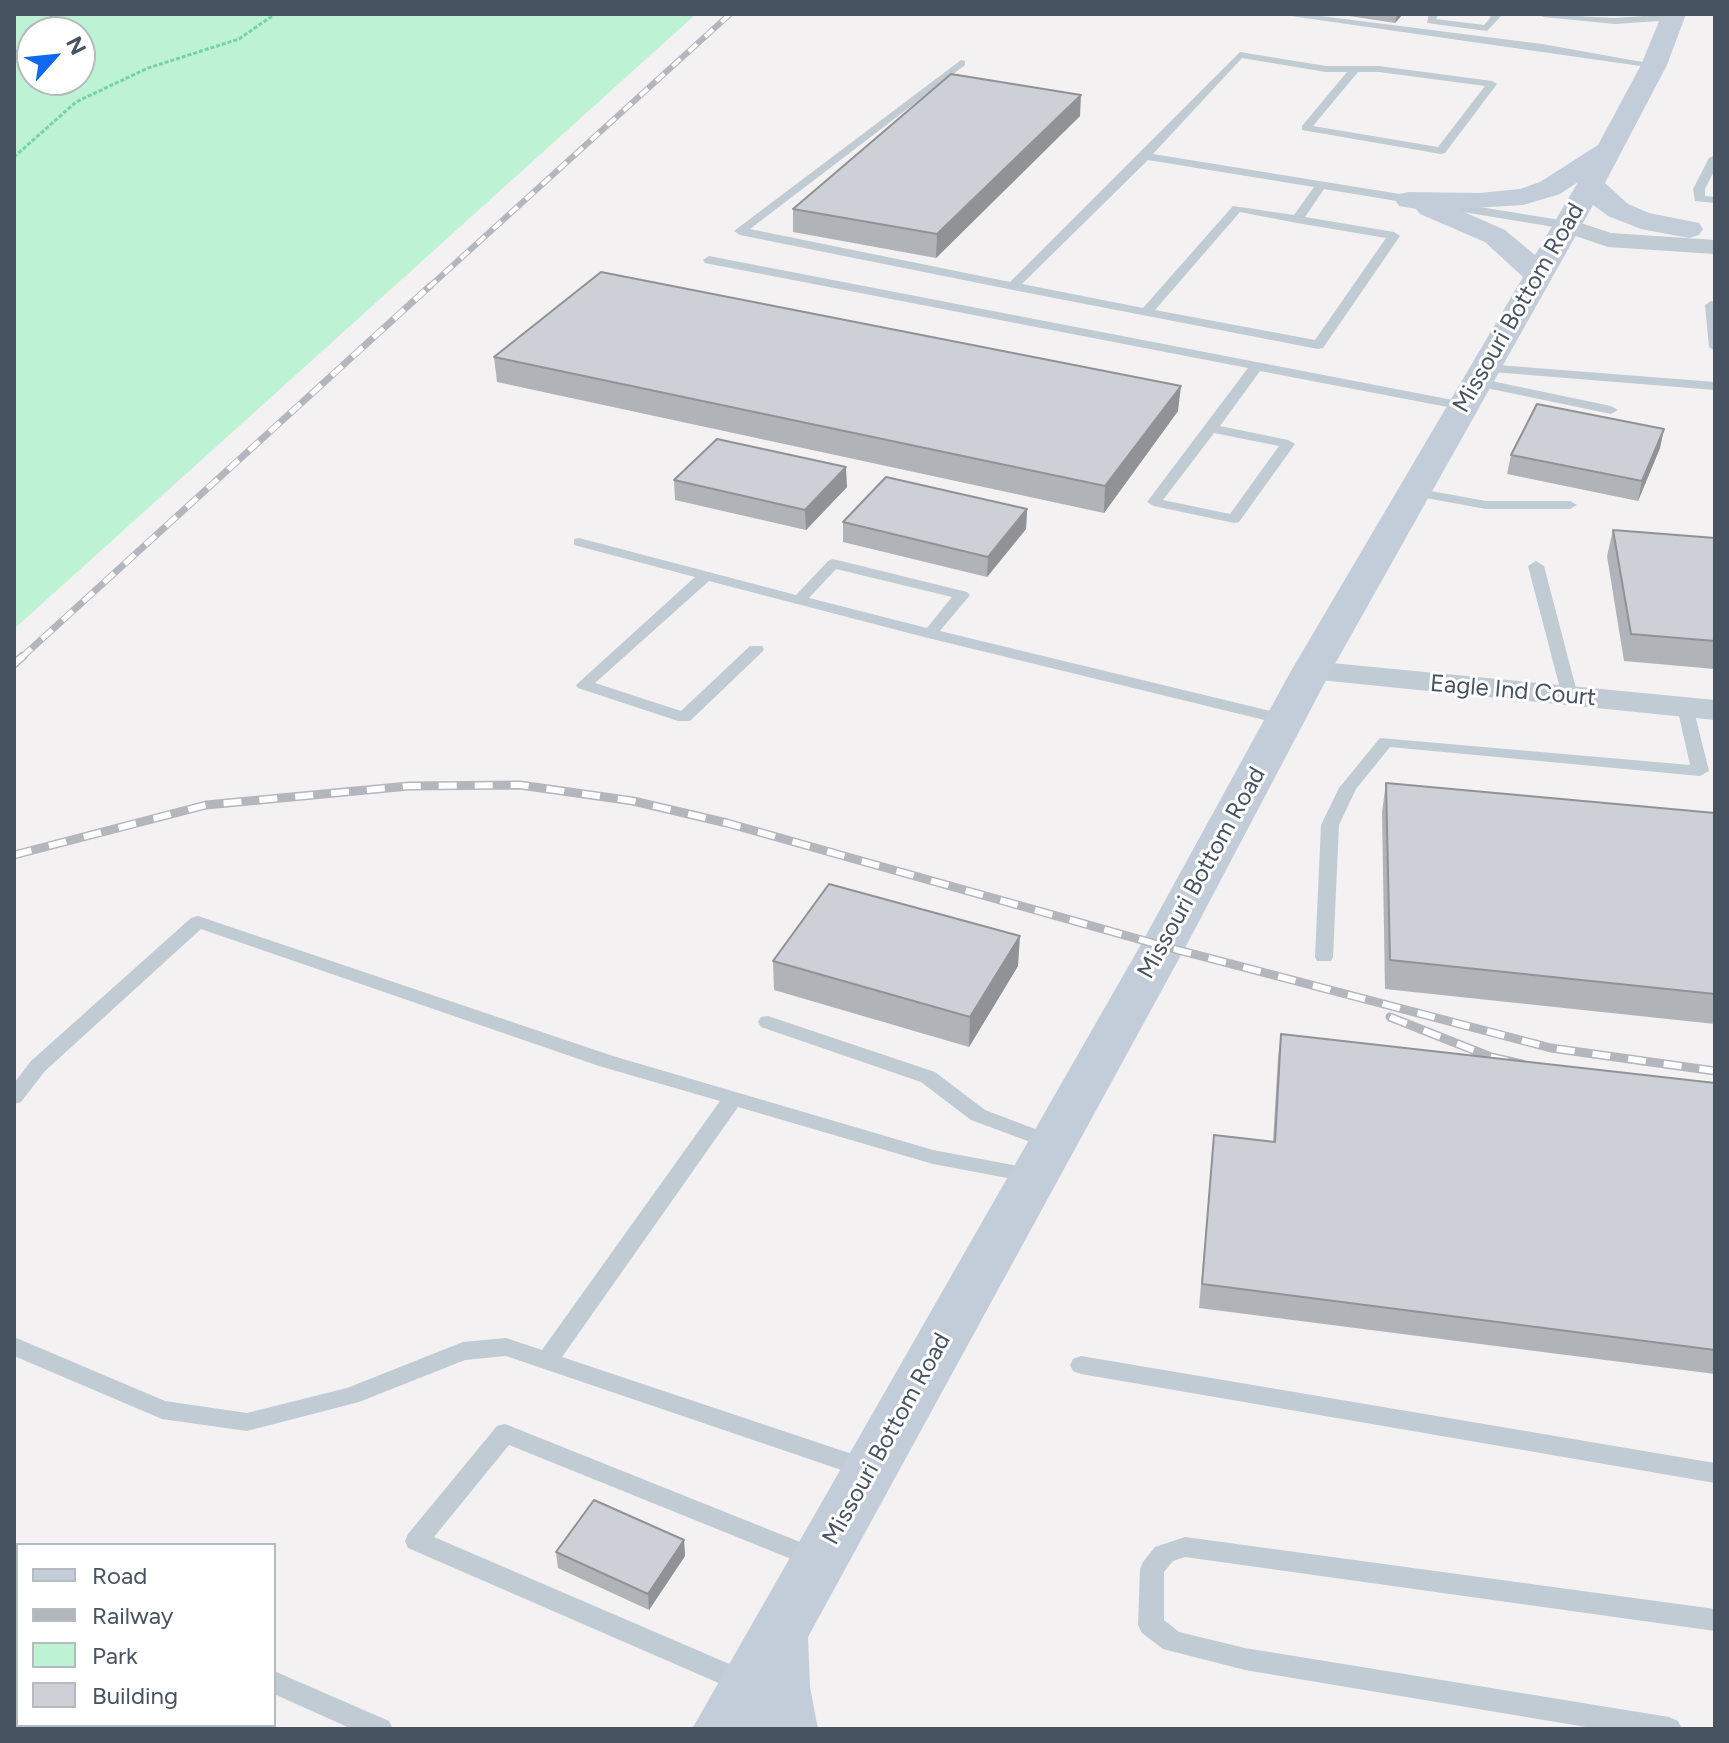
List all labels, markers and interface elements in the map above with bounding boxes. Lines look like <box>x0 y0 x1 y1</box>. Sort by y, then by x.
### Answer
north arrow <box>16 16 96 96</box>
text: N <box>60 32 92 59</box>
street label: Missouri Bottom Road <box>1447 198 1591 418</box>
street label: Eagle Ind Court <box>1429 669 1597 713</box>
street label: Missouri Bottom Road <box>1132 762 1272 984</box>
street label: Missouri Bottom Road <box>817 1328 957 1550</box>
legend <box>16 1543 276 1727</box>
text: Road <box>92 1561 147 1590</box>
text: Railway <box>92 1601 173 1630</box>
text: Park <box>92 1641 138 1670</box>
text: Building <box>92 1681 178 1710</box>

